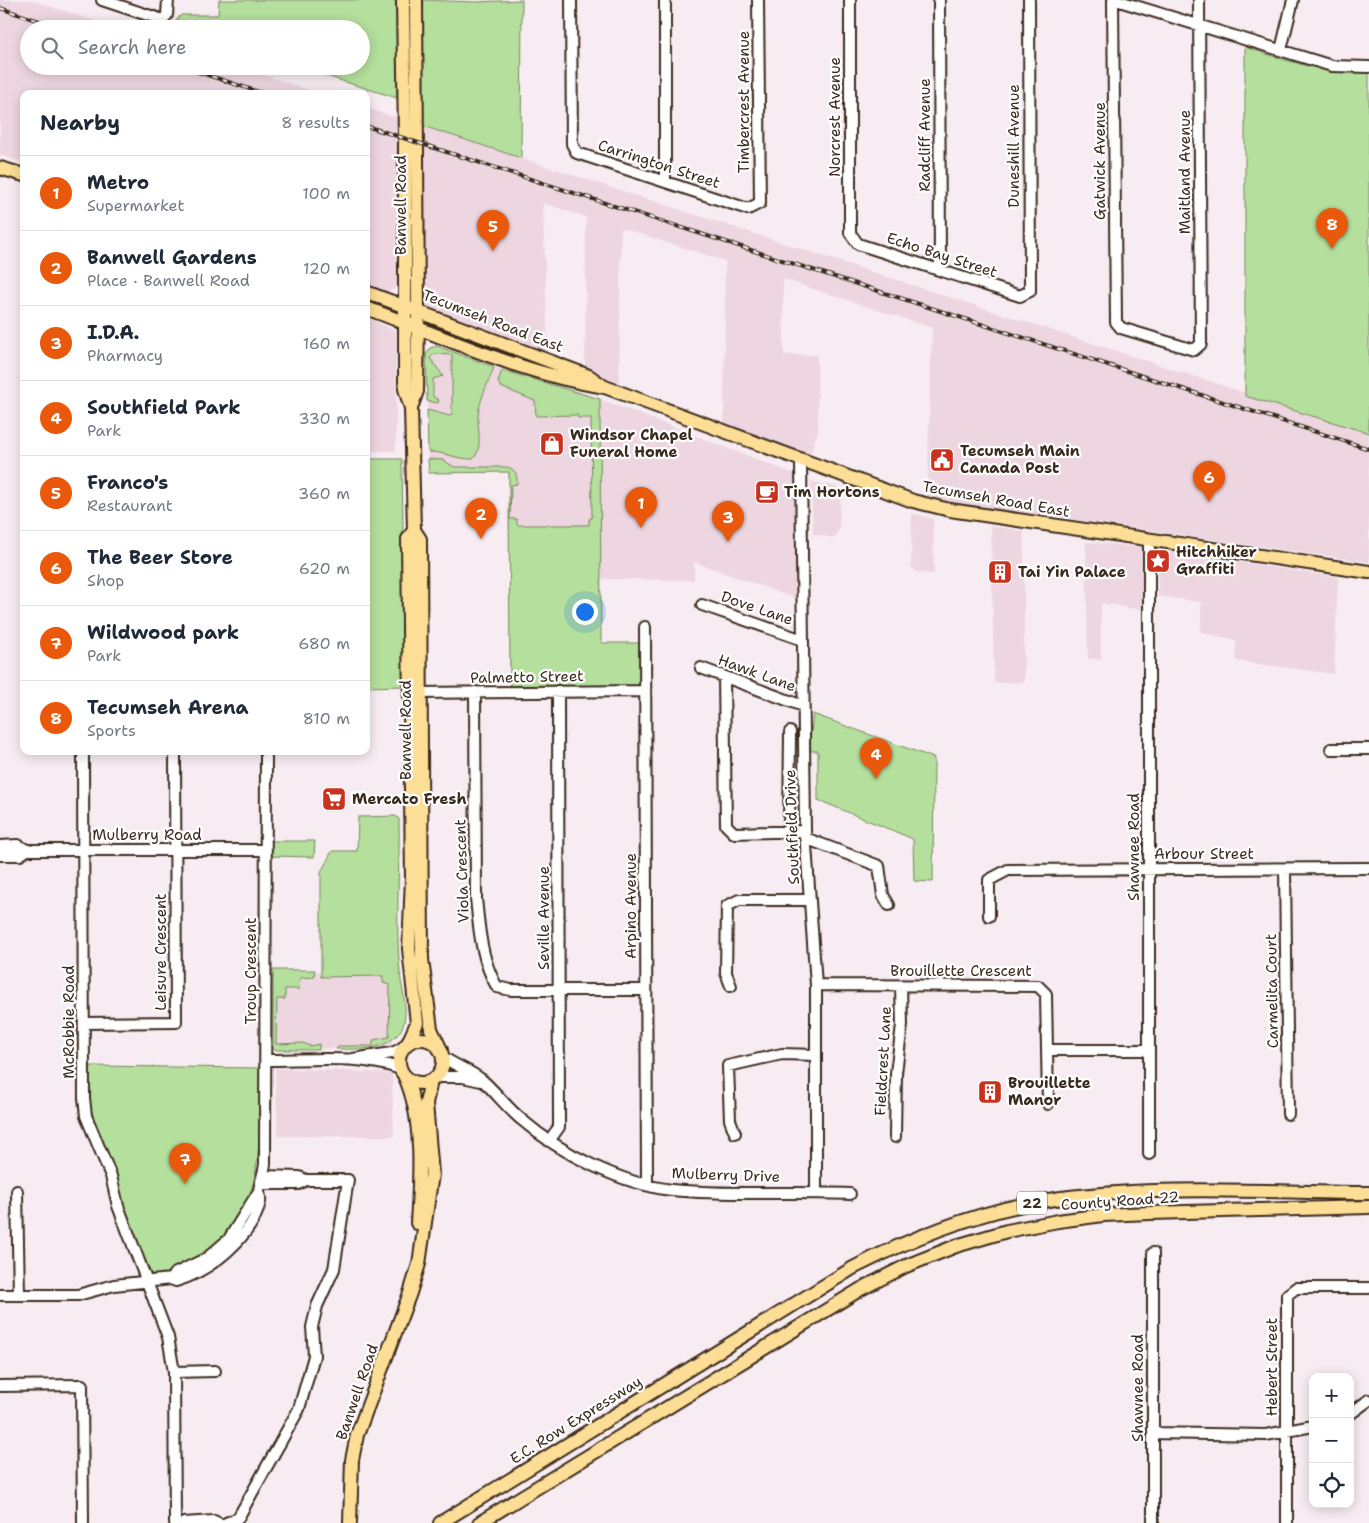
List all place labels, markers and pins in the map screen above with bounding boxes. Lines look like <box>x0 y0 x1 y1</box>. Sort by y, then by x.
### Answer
pin: 8 <box>1316 208 1348 249</box>
pin: 5 <box>477 210 509 251</box>
place label: Windsor Chapel Funeral Home <box>570 425 693 462</box>
shop icon: Windsor Chapel Funeral Home <box>539 431 565 457</box>
place label: Tecumseh Main Canada Post <box>960 441 1080 478</box>
public building icon: Tecumseh Main Canada Post <box>929 447 955 473</box>
pin: 6 <box>1193 461 1225 502</box>
cafe icon: Tim Hortons <box>754 479 780 505</box>
place label: Tim Hortons <box>784 482 880 502</box>
pin: 1 <box>625 487 657 528</box>
pin: 2 <box>465 498 497 539</box>
pin: 3 <box>712 501 744 542</box>
place label: Hitchhiker Graffiti <box>1176 542 1257 579</box>
place icon: Hitchhiker Graffiti <box>1145 548 1171 574</box>
building icon: Tai Yin Palace <box>987 559 1013 585</box>
place label: Tai Yin Palace <box>1018 562 1126 582</box>
pin: 4 <box>860 738 892 779</box>
supermarket icon: Mercato Fresh <box>321 786 347 812</box>
place label: Mercato Fresh <box>352 789 466 809</box>
place label: Brouillette Manor <box>1008 1073 1091 1110</box>
building icon: Brouillette Manor <box>977 1079 1003 1105</box>
pin: 7 <box>169 1143 201 1184</box>

